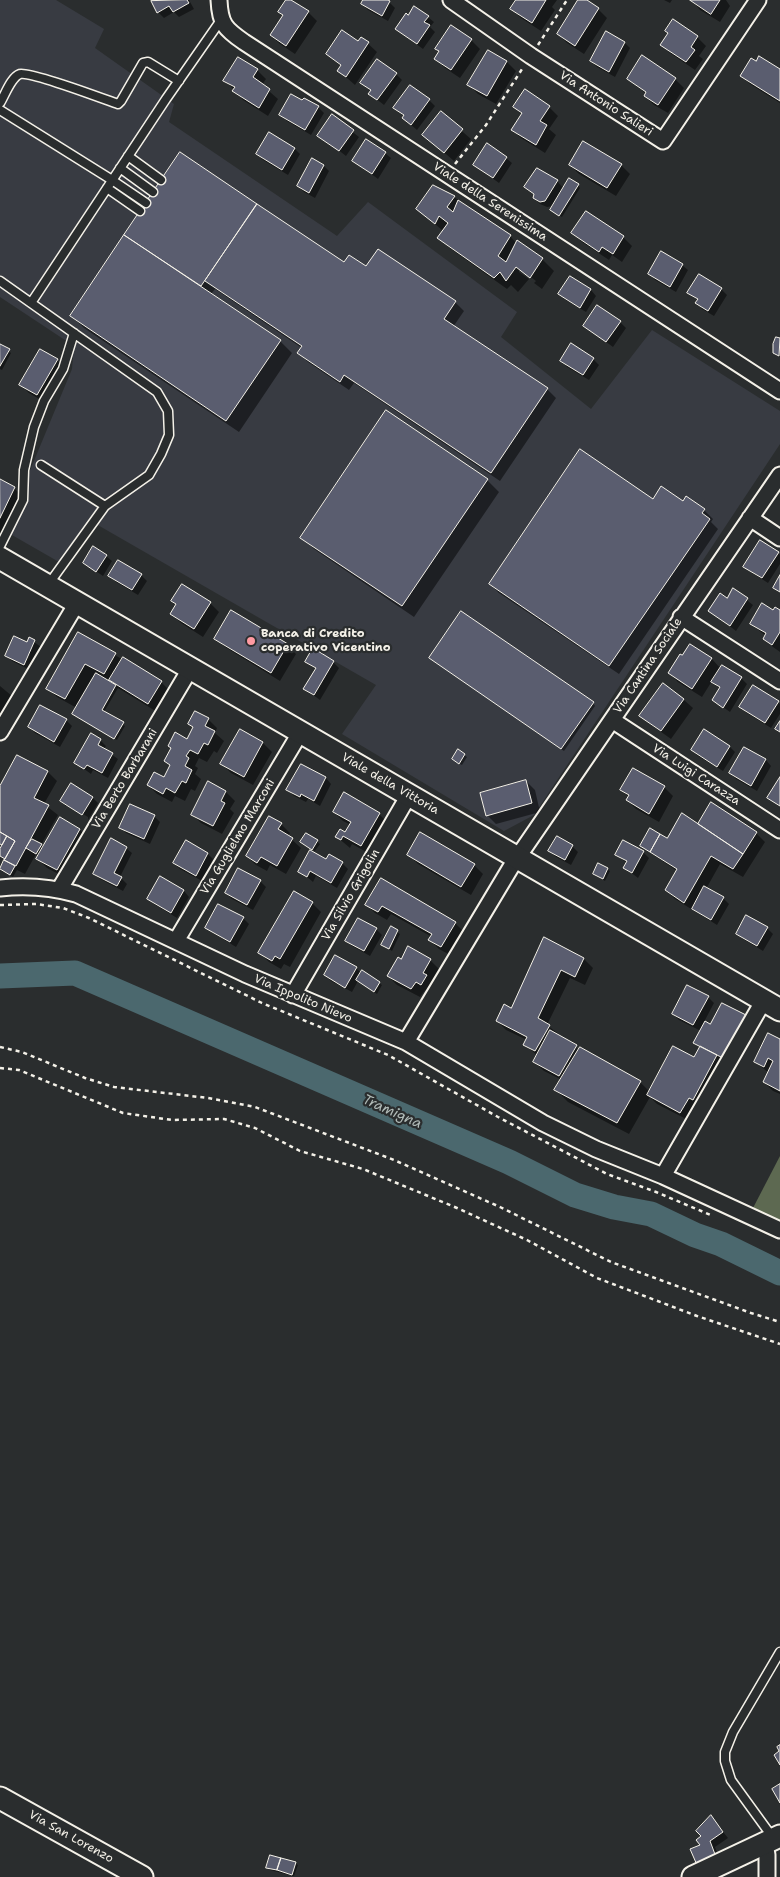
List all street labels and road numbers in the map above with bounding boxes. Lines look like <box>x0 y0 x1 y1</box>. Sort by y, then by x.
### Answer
street label: Via Antonio Salieri <box>557 68 655 140</box>
street label: Viale della Serenissima <box>430 160 550 244</box>
street label: Via Cantina Sociale <box>611 615 685 717</box>
street label: Via Berto Barbarani <box>89 726 161 832</box>
street label: Via Luigi Carazza <box>649 741 743 809</box>
street label: Viale della Vittoria <box>339 750 441 818</box>
street label: Via Guglielmo Marconi <box>198 777 278 897</box>
street label: Via Silvio Grigolin <box>319 847 383 943</box>
street label: Via Ippolito Nievo <box>252 972 354 1026</box>
street label: Via San Lorenzo <box>26 1808 116 1866</box>

